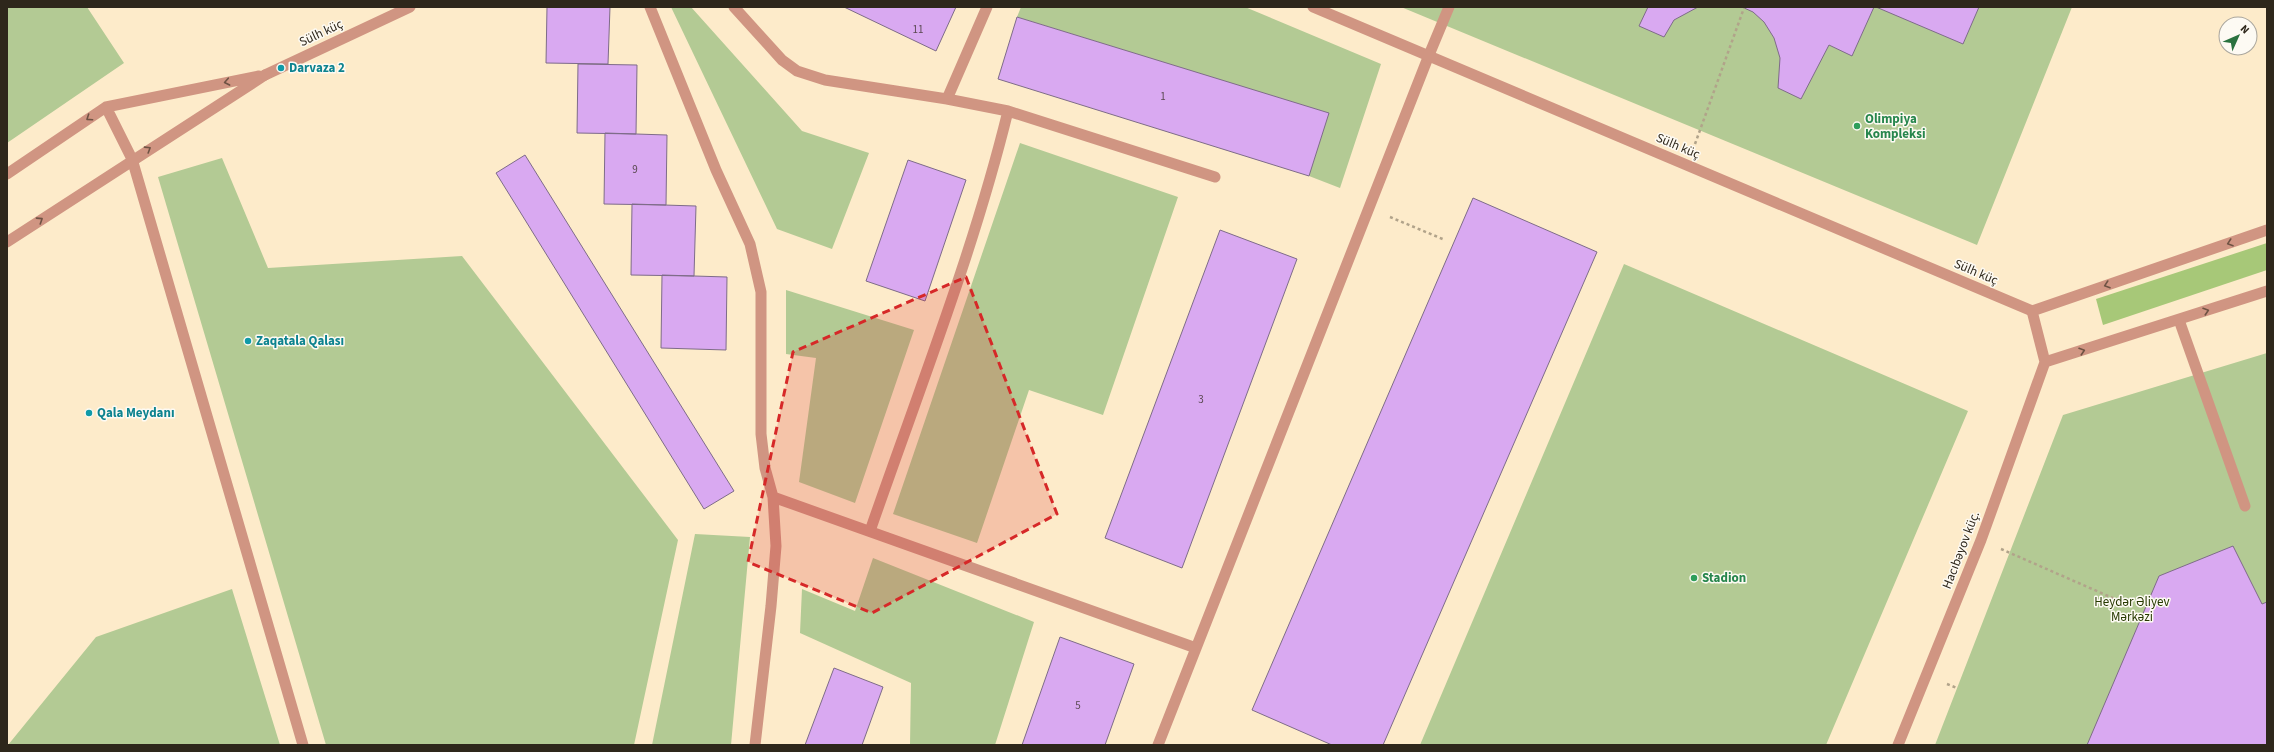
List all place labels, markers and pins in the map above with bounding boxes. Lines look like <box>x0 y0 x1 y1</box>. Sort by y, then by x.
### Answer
place label: Darvaza 2 <box>289 59 345 77</box>
marker: Darvaza 2 <box>276 63 286 73</box>
place label: Olimpiya Kompleksi <box>1865 110 1926 143</box>
marker: Olimpiya Kompleksi <box>1852 121 1862 131</box>
place label: Zaqatala Qalası <box>256 332 344 350</box>
marker: Zaqatala Qalası <box>243 336 253 346</box>
place label: Qala Meydanı <box>97 404 174 422</box>
marker: Qala Meydanı <box>84 408 94 418</box>
place label: Stadion <box>1702 569 1746 587</box>
marker: Stadion <box>1689 573 1699 583</box>

